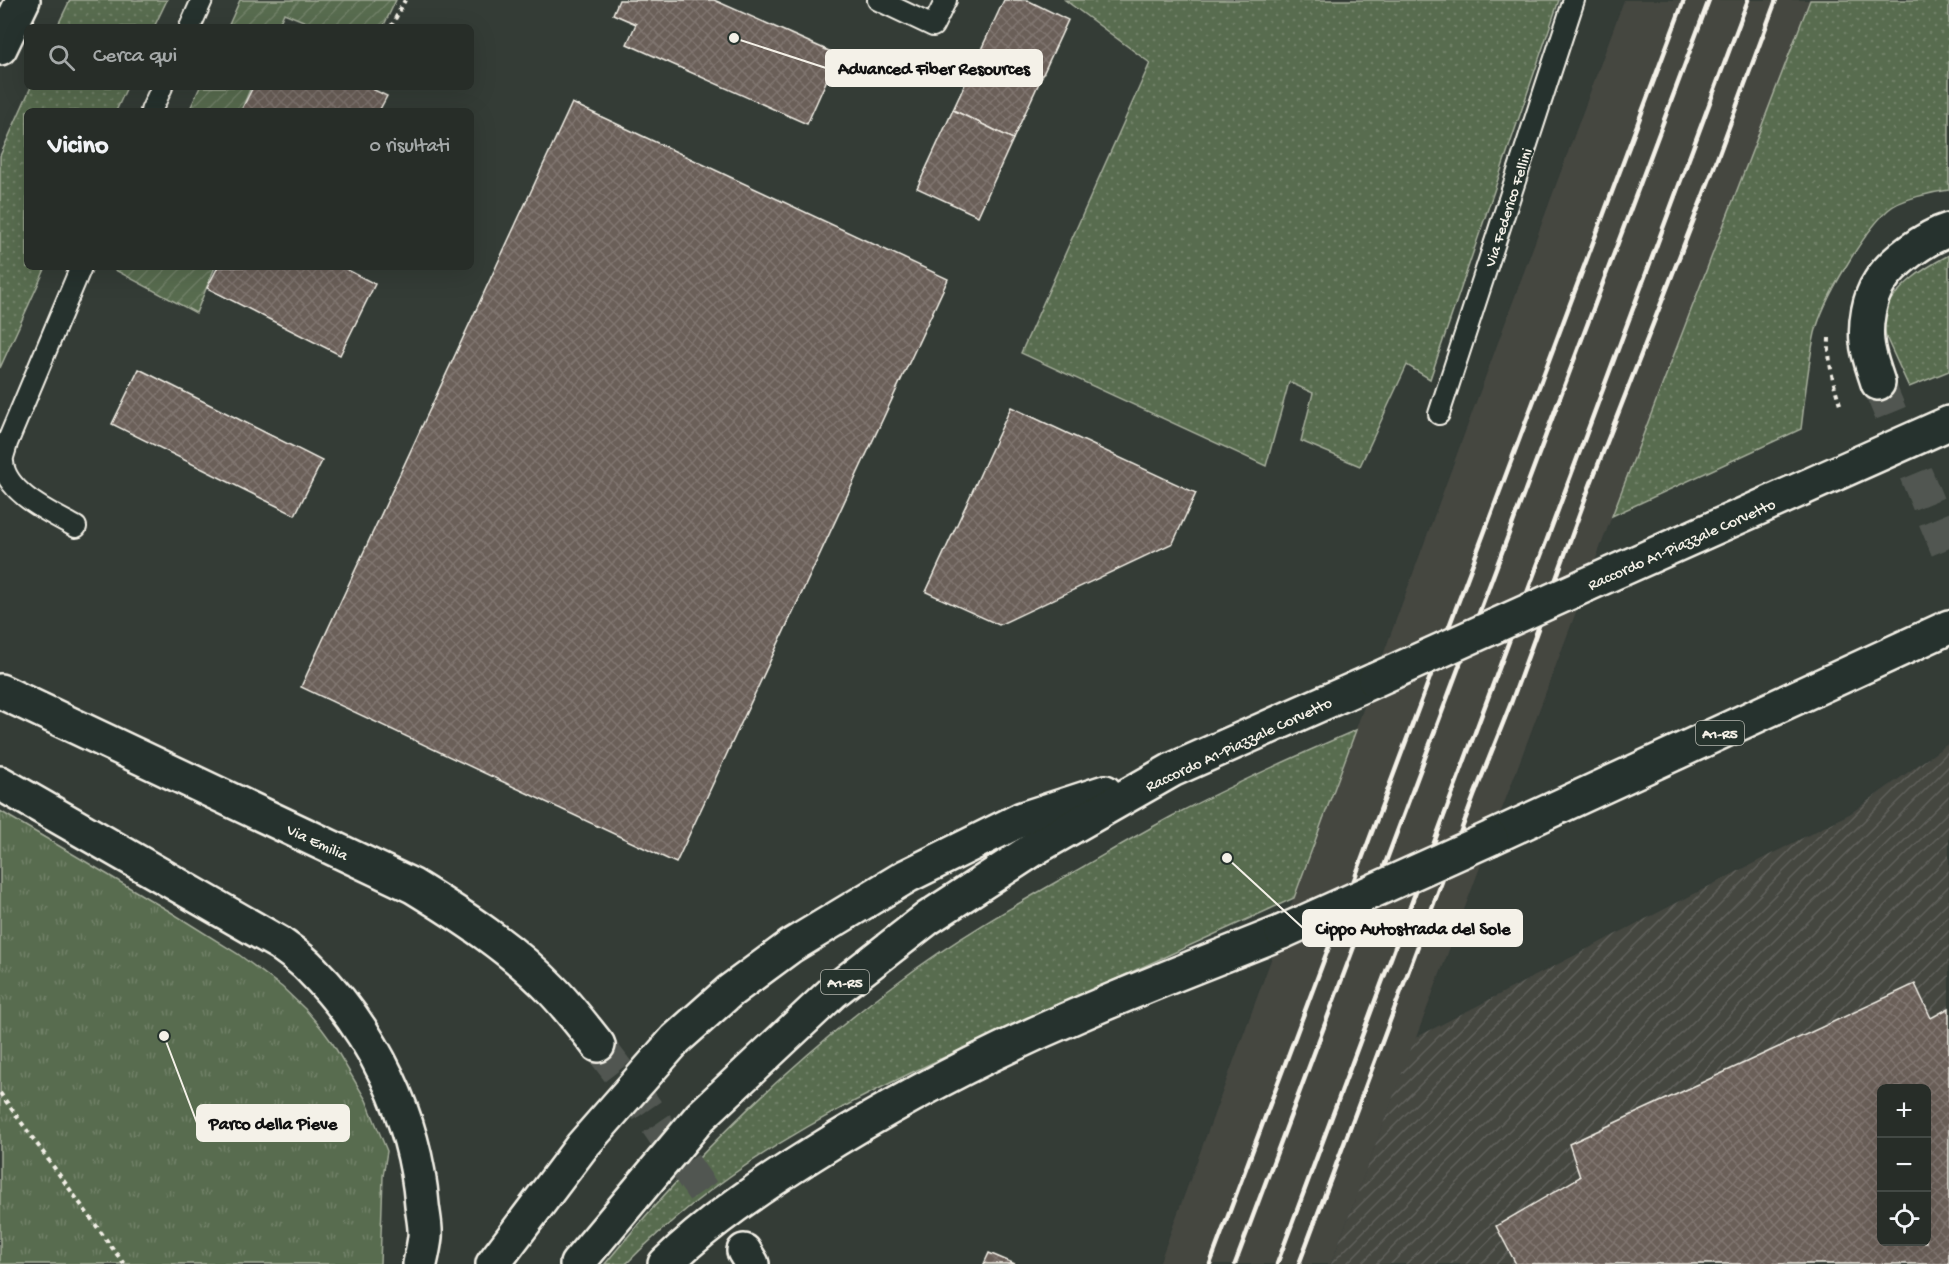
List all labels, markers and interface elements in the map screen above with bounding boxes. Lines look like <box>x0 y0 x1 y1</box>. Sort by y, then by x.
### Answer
search box <box>24 24 474 90</box>
icon: search <box>45 41 78 74</box>
text: Cerca qui <box>93 44 177 70</box>
callout: Advanced Fiber Resources <box>826 50 1042 86</box>
text: Advanced Fiber Resources <box>837 60 1031 81</box>
text: Vicino <box>48 132 108 163</box>
text: 0 risultati <box>370 136 450 159</box>
street label: Via Federico Fellini <box>1482 146 1538 271</box>
street label: Raccordo A1-Piazzale Corvetto <box>1586 496 1779 596</box>
street label: Raccordo A1-Piazzale Corvetto <box>1143 695 1336 798</box>
road number: A1-R5 <box>1696 721 1744 745</box>
street label: Via Emilia <box>282 821 351 867</box>
callout: Cippo Autostrada del Sole <box>1303 910 1522 946</box>
text: Cippo Autostrada del Sole <box>1315 920 1511 941</box>
road number: A1-R5 <box>821 970 869 994</box>
map controls <box>1877 1084 1931 1246</box>
button: + <box>1877 1084 1931 1138</box>
callout: Parco della Pieve <box>197 1105 349 1141</box>
text: Parco della Pieve <box>208 1115 338 1136</box>
button: − <box>1877 1138 1931 1192</box>
button: locate <box>1877 1192 1931 1246</box>

